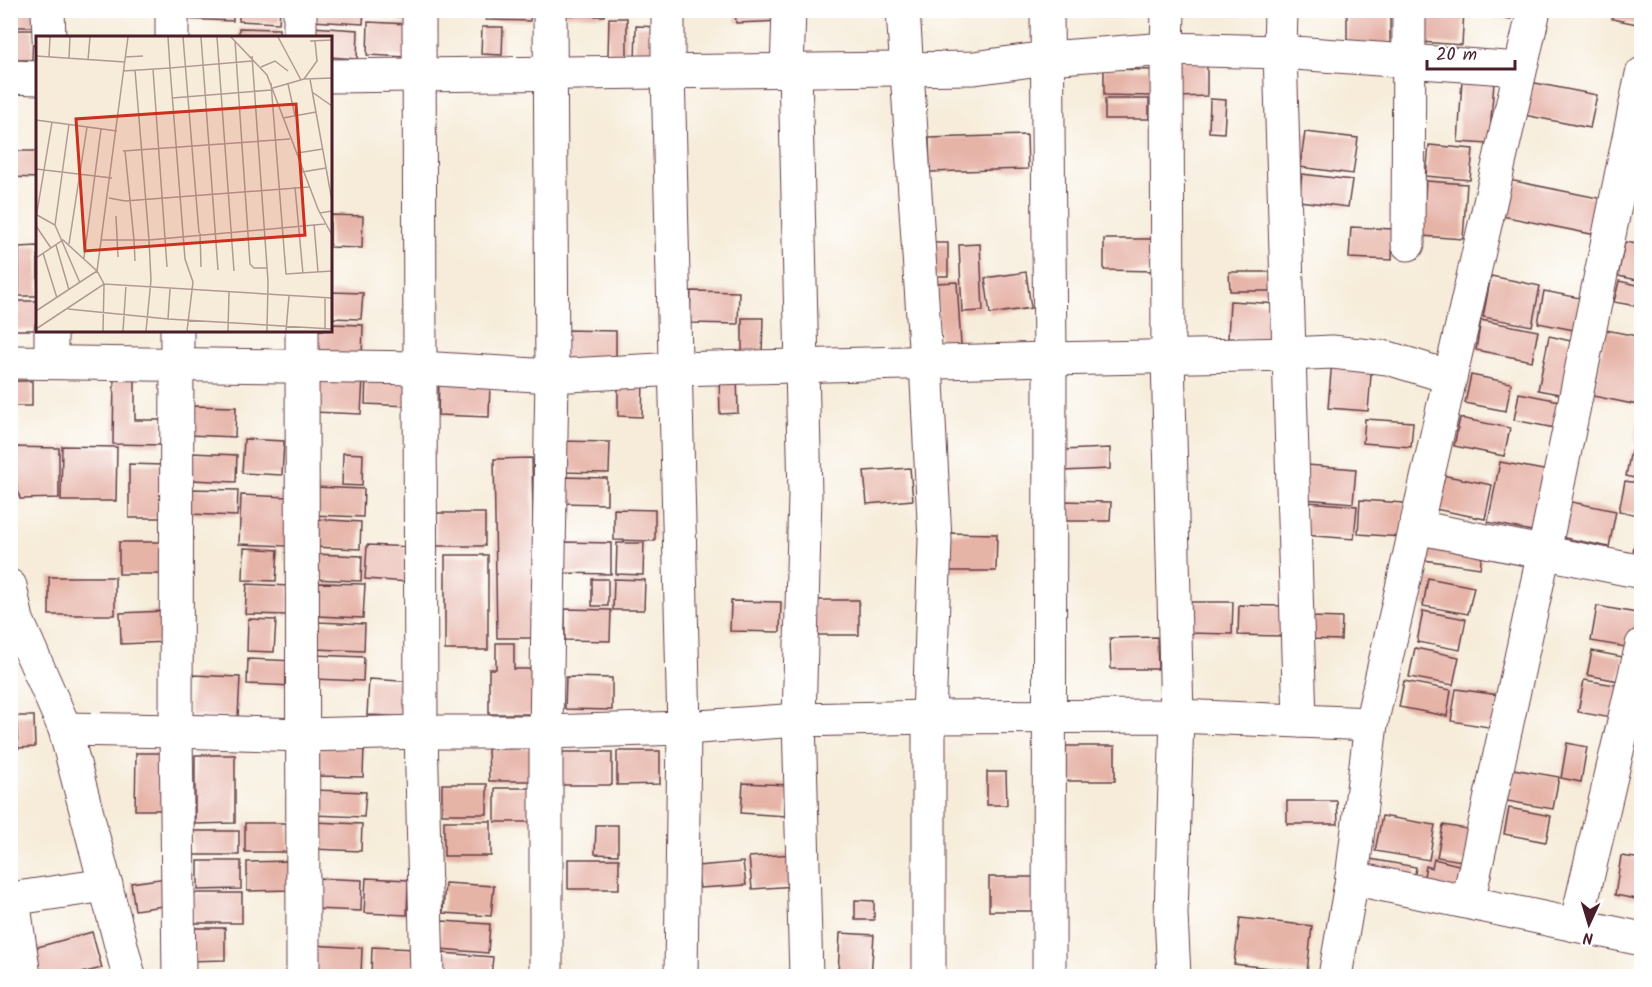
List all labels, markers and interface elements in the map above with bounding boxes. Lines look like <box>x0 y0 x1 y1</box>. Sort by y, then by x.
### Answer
scale bar <box>1427 33 1516 71</box>
inset map <box>36 36 332 332</box>
text: 20 m <box>1436 41 1477 70</box>
north arrow <box>1559 894 1619 954</box>
text: N <box>1582 925 1594 950</box>

